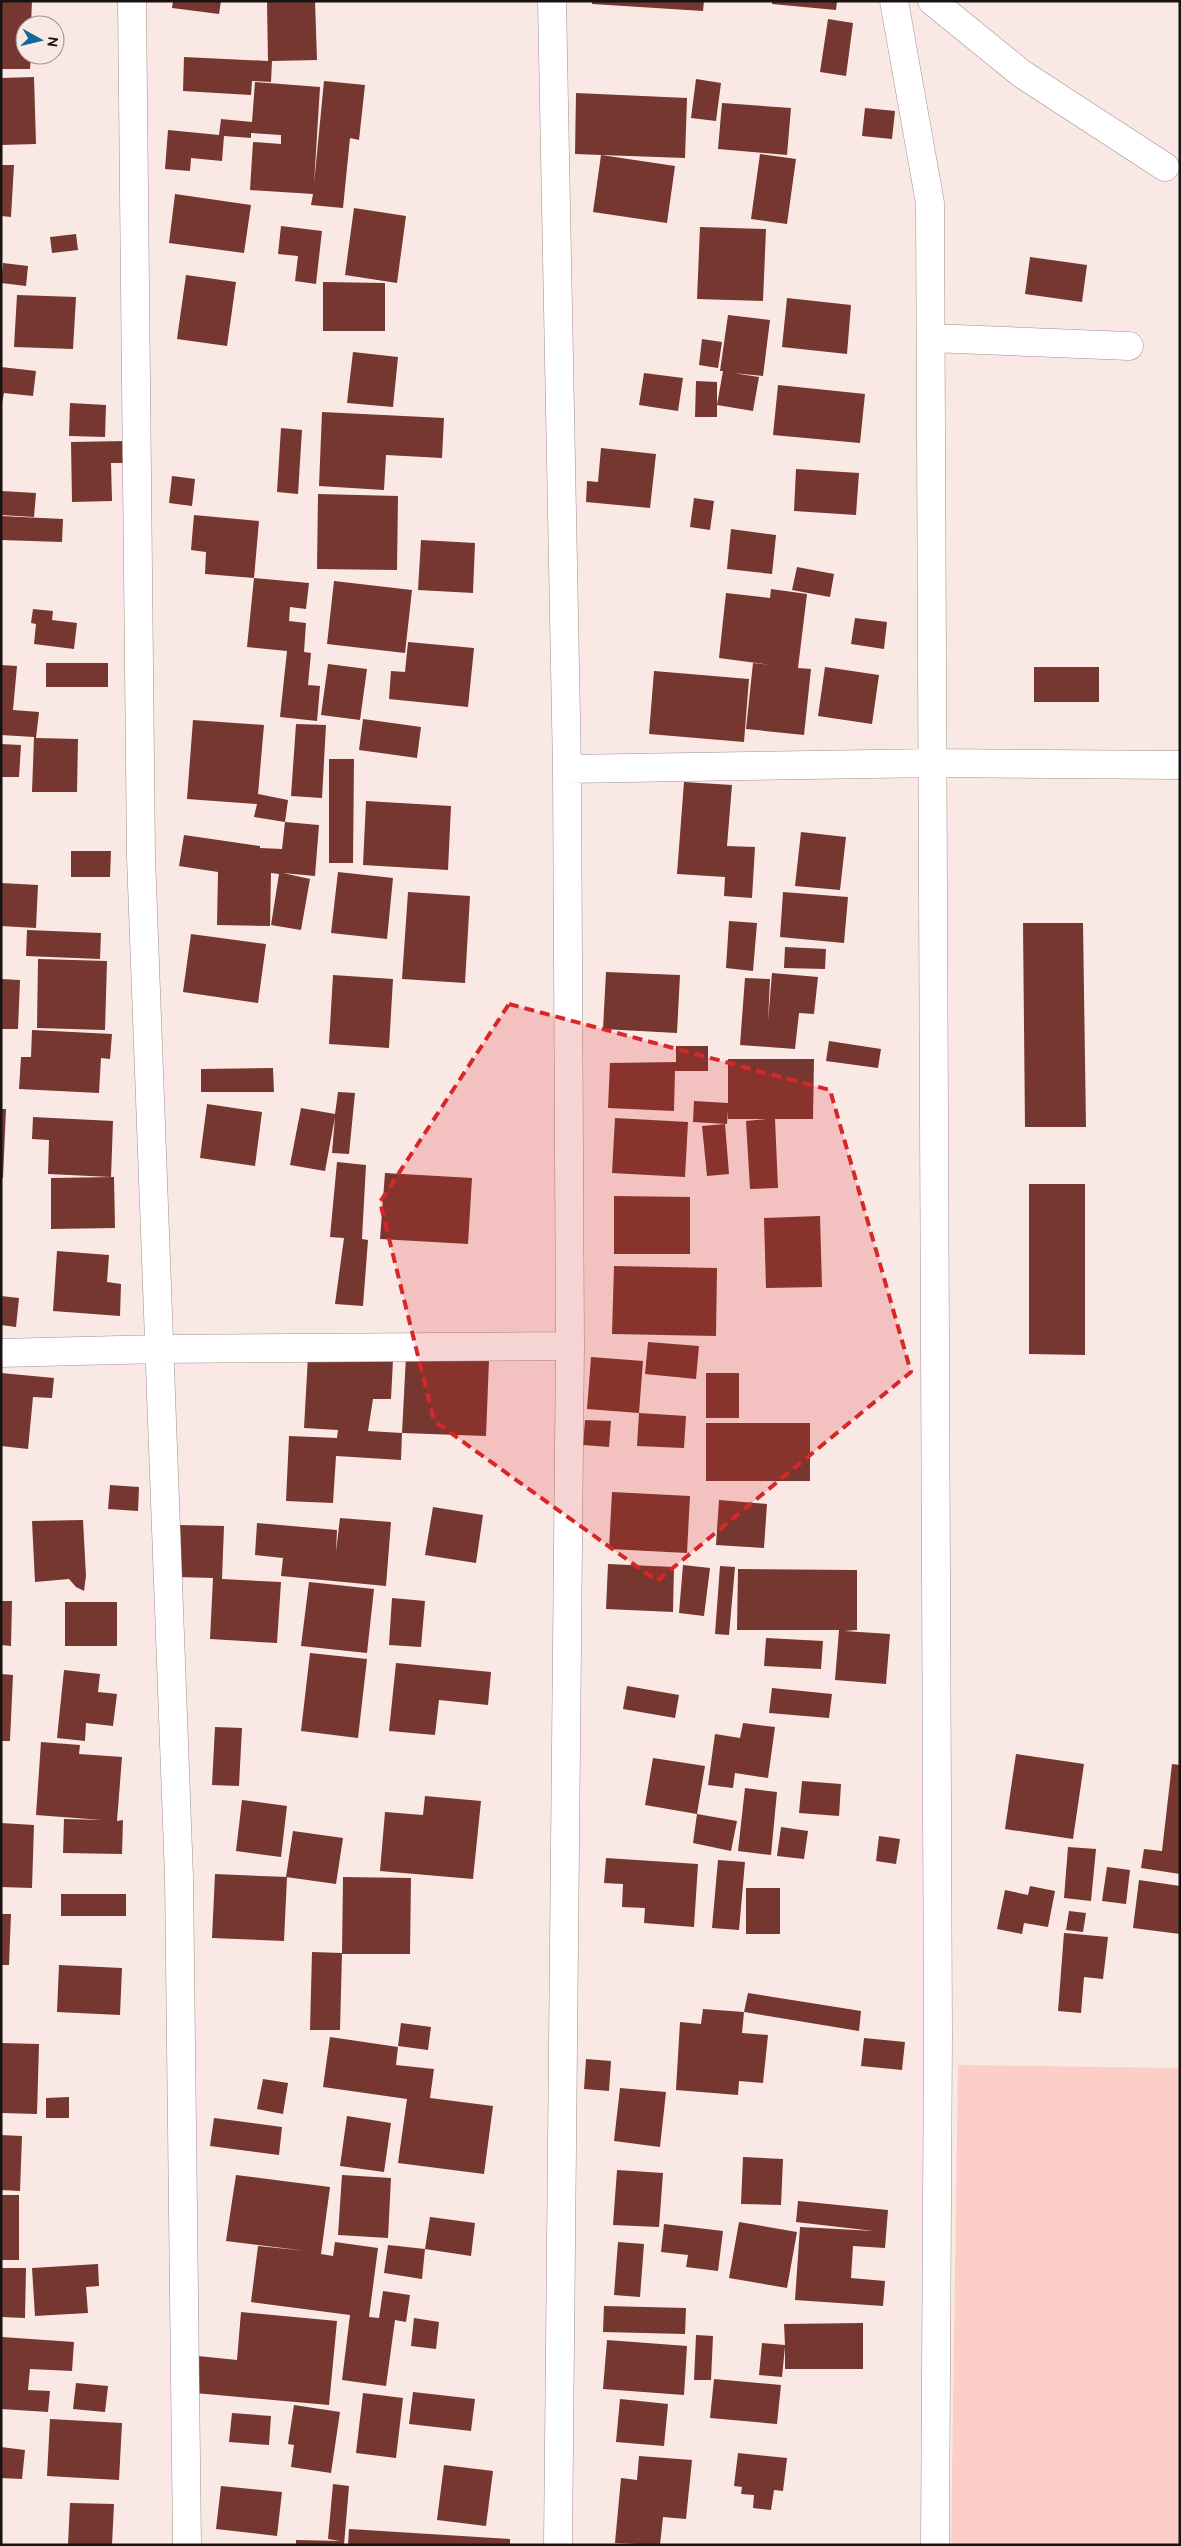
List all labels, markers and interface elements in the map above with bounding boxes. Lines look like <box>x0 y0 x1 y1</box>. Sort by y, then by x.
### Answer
north arrow <box>15 15 65 65</box>
text: N <box>44 36 62 48</box>

